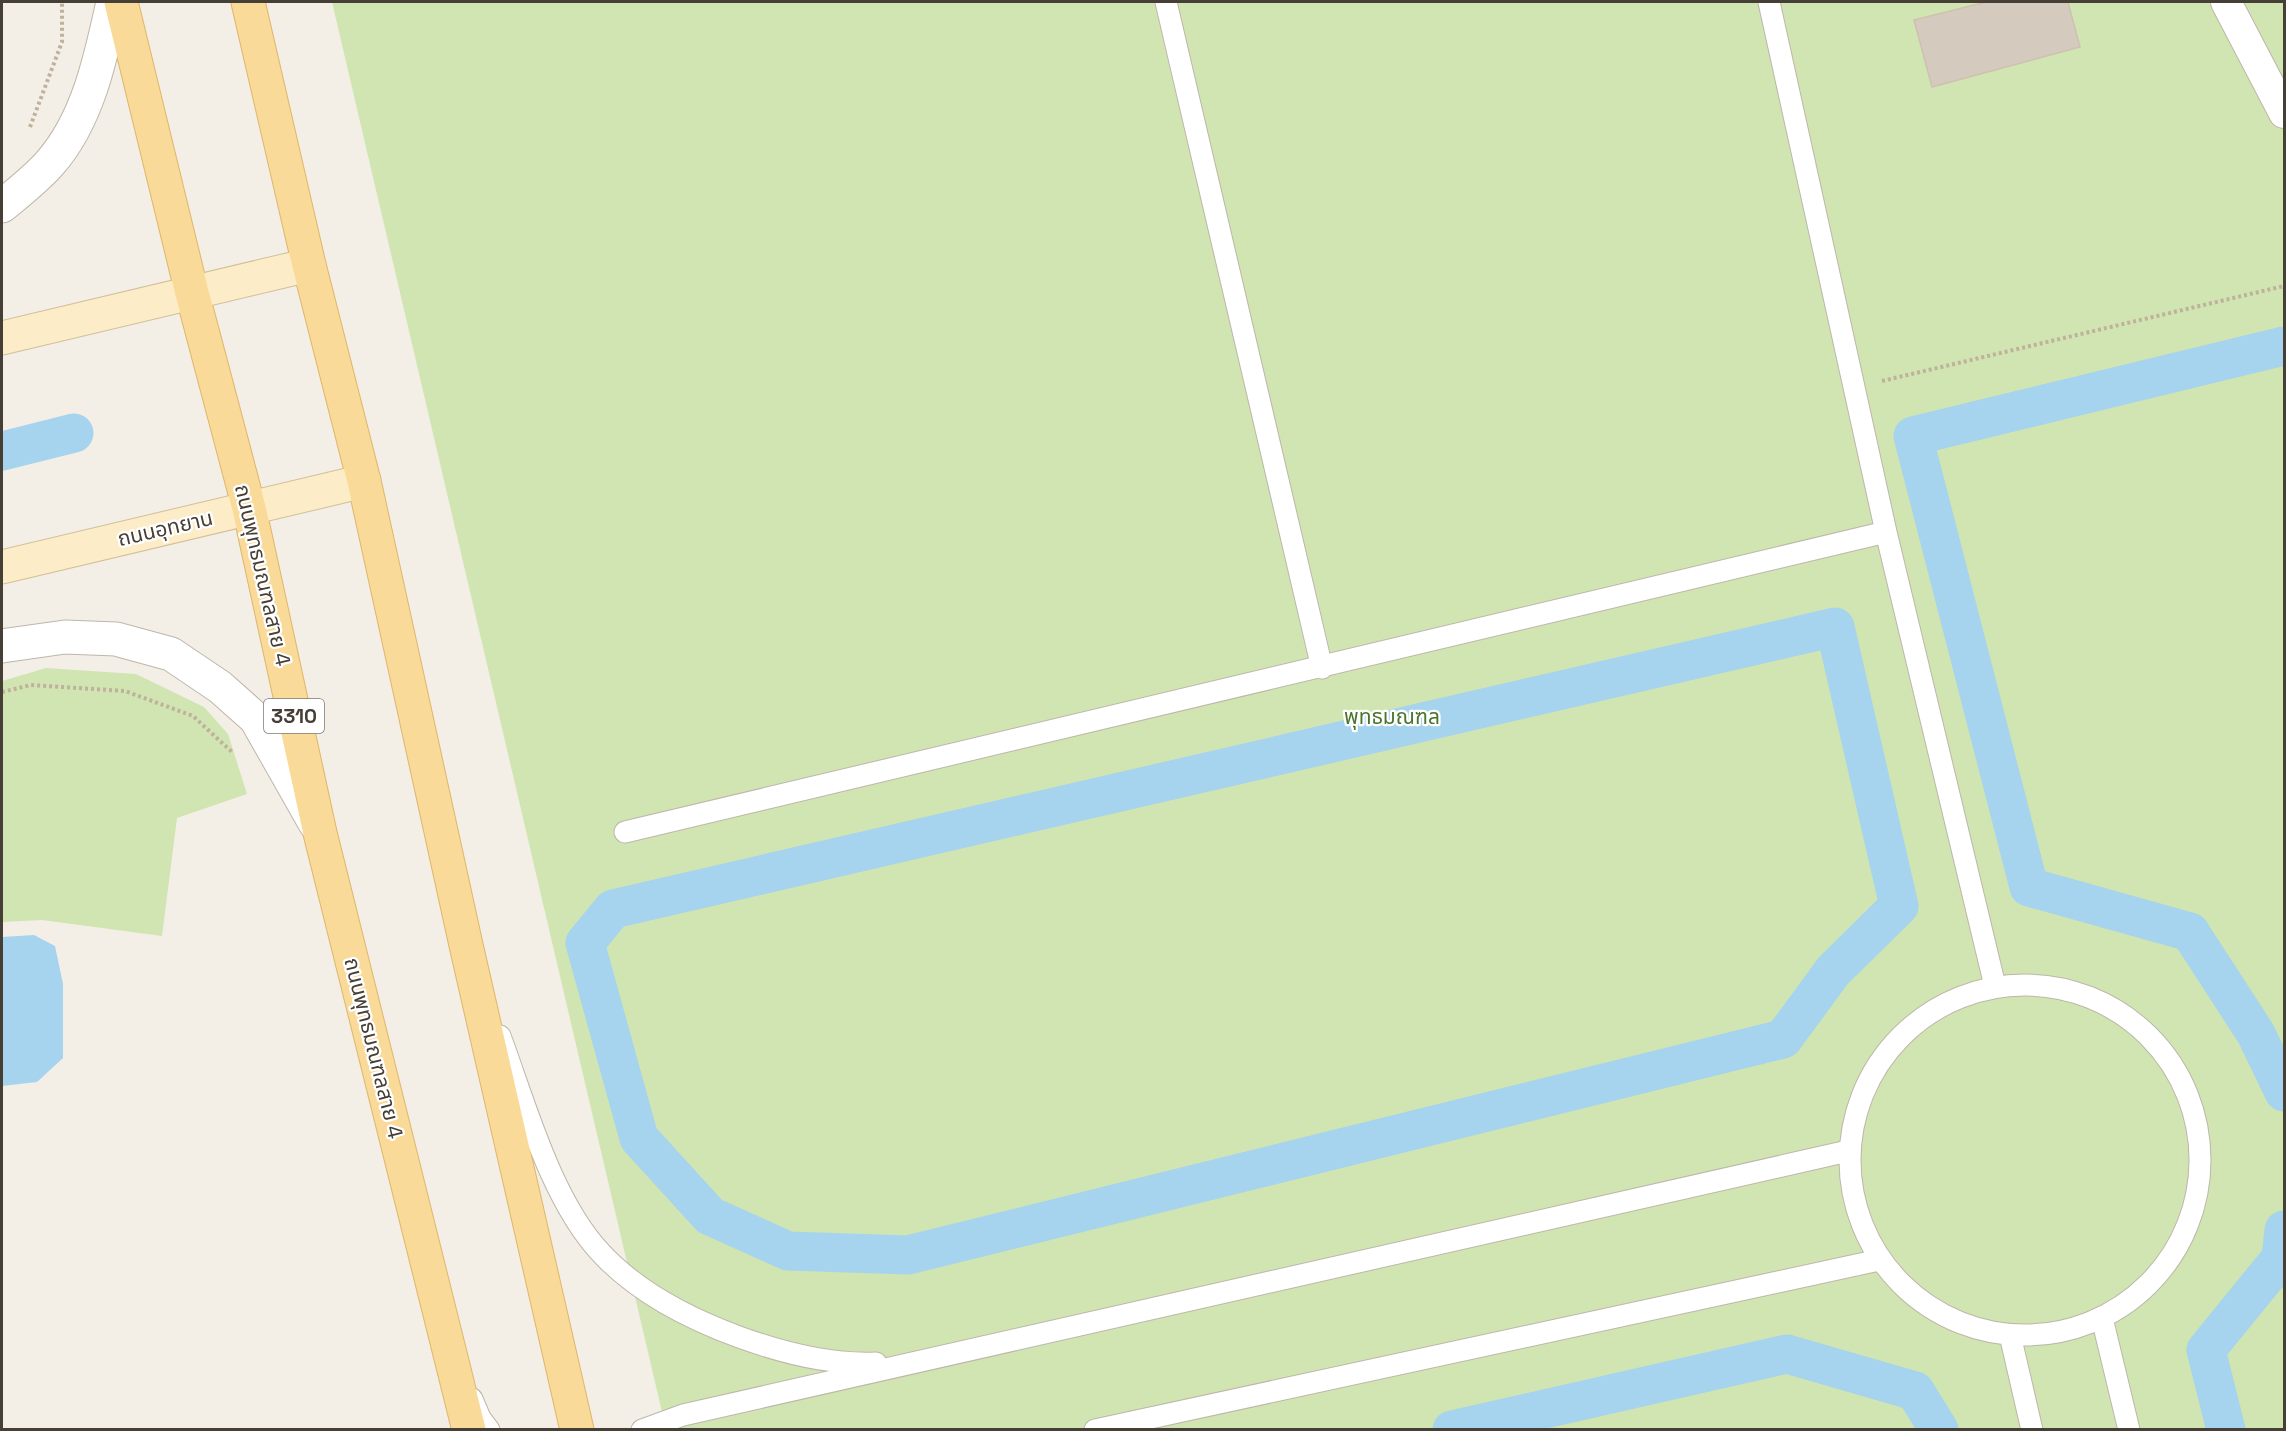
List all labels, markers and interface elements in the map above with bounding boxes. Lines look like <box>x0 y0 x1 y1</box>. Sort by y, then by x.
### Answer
street label: ถนนพุทธมณฑลสาย 4 <box>229 481 297 669</box>
street label: ถนนอุทยาน <box>115 504 215 552</box>
road number: 3310 <box>264 699 324 733</box>
park label: พุทธมณฑล <box>1344 703 1440 730</box>
street label: ถนนพุทธมณฑลสาย 4 <box>338 955 410 1141</box>

